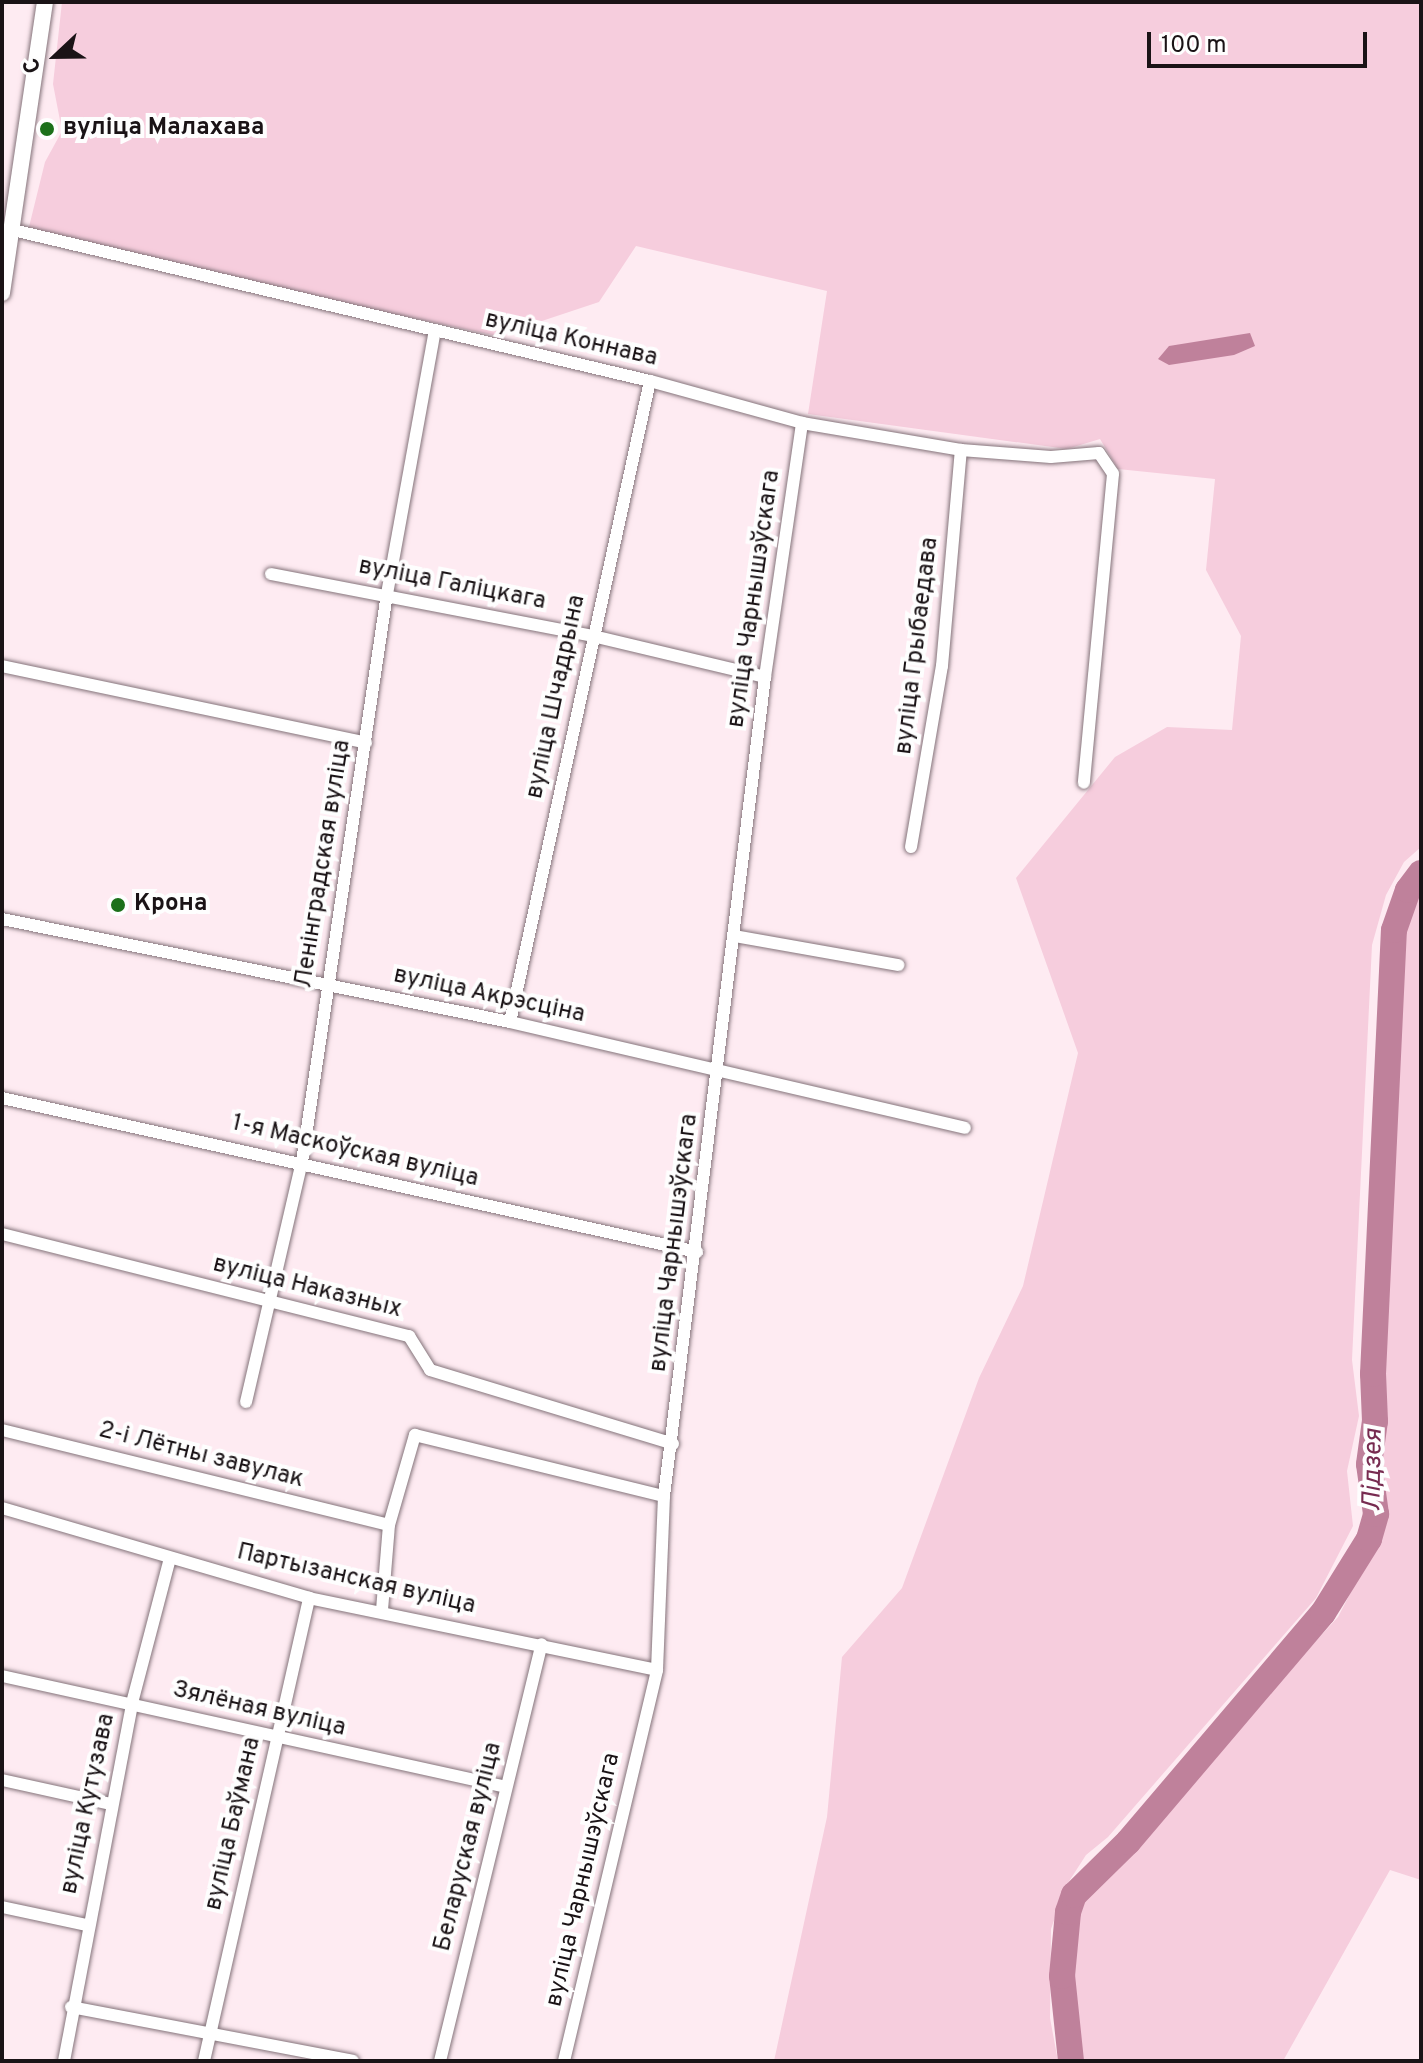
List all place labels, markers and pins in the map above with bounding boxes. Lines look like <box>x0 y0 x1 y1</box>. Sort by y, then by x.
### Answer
place label: вуліца Малахава <box>63 115 264 143</box>
marker: вуліца Малахава <box>38 120 56 138</box>
place label: Крона <box>134 891 207 919</box>
marker: Крона <box>109 896 127 914</box>

